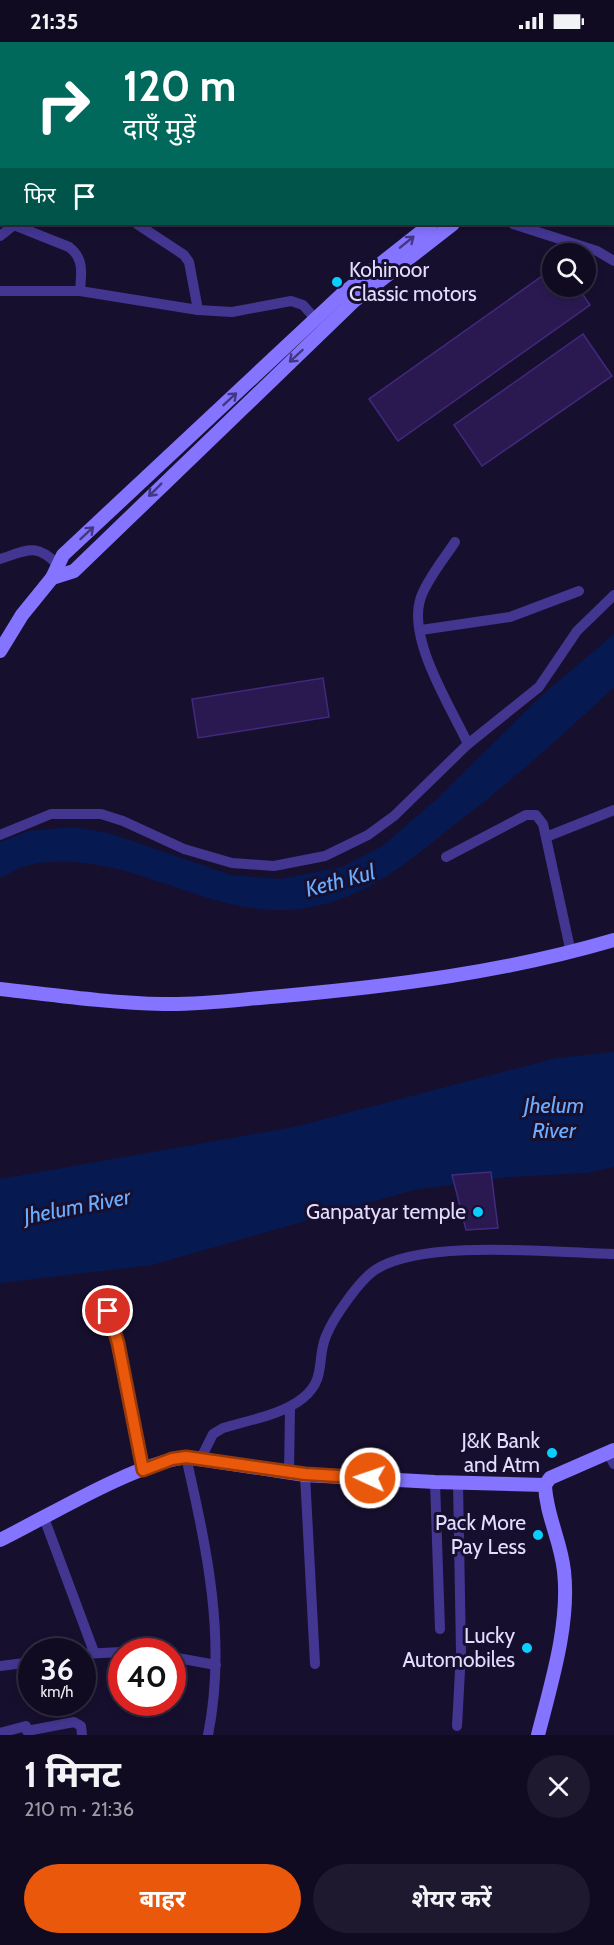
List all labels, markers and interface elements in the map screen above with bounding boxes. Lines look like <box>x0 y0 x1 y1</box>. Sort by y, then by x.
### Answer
text: 21:35 <box>30 8 78 35</box>
text: 120 m <box>123 60 236 112</box>
icon: right <box>24 66 102 144</box>
text: दाएँ मुड़ें <box>123 112 196 145</box>
icon: arrive <box>68 180 101 213</box>
text: फिर <box>24 182 56 209</box>
one-way arrow <box>399 235 414 249</box>
map controls <box>542 243 596 297</box>
button: search <box>542 243 596 297</box>
place label: Kohinoor Classic motors <box>349 257 477 306</box>
marker: Kohinoor Classic motors <box>330 275 344 289</box>
one-way arrow <box>289 348 304 363</box>
one-way arrow <box>222 392 237 406</box>
one-way arrow <box>148 483 163 498</box>
one-way arrow <box>80 525 95 540</box>
water label: Keth Kul <box>302 858 379 903</box>
water label: Jhelum River <box>522 1092 584 1144</box>
water label: Jhelum River <box>19 1183 134 1230</box>
place label: Ganpatyar temple <box>306 1199 466 1224</box>
marker: Ganpatyar temple <box>471 1205 485 1219</box>
pin <box>82 1285 133 1336</box>
icon: arrive <box>91 1294 124 1327</box>
place label: J&K Bank and Atm <box>460 1428 541 1477</box>
position arrow <box>338 1446 402 1510</box>
marker: J&K Bank and Atm <box>545 1446 559 1460</box>
place label: Pack More Pay Less <box>435 1510 526 1559</box>
marker: Pack More Pay Less <box>531 1528 545 1542</box>
place label: Lucky Automobiles <box>402 1623 515 1672</box>
speed limit sign: 40 <box>108 1638 186 1716</box>
marker: Lucky Automobiles <box>520 1641 534 1655</box>
text: 36 <box>40 1651 74 1688</box>
text: km/h <box>41 1683 73 1701</box>
text: 1 मिनट <box>24 1752 121 1796</box>
button: close <box>527 1755 590 1818</box>
text: 210 m · 21:36 <box>24 1797 134 1821</box>
button: बाहर <box>24 1864 301 1933</box>
button: शेयर करें <box>313 1864 590 1933</box>

